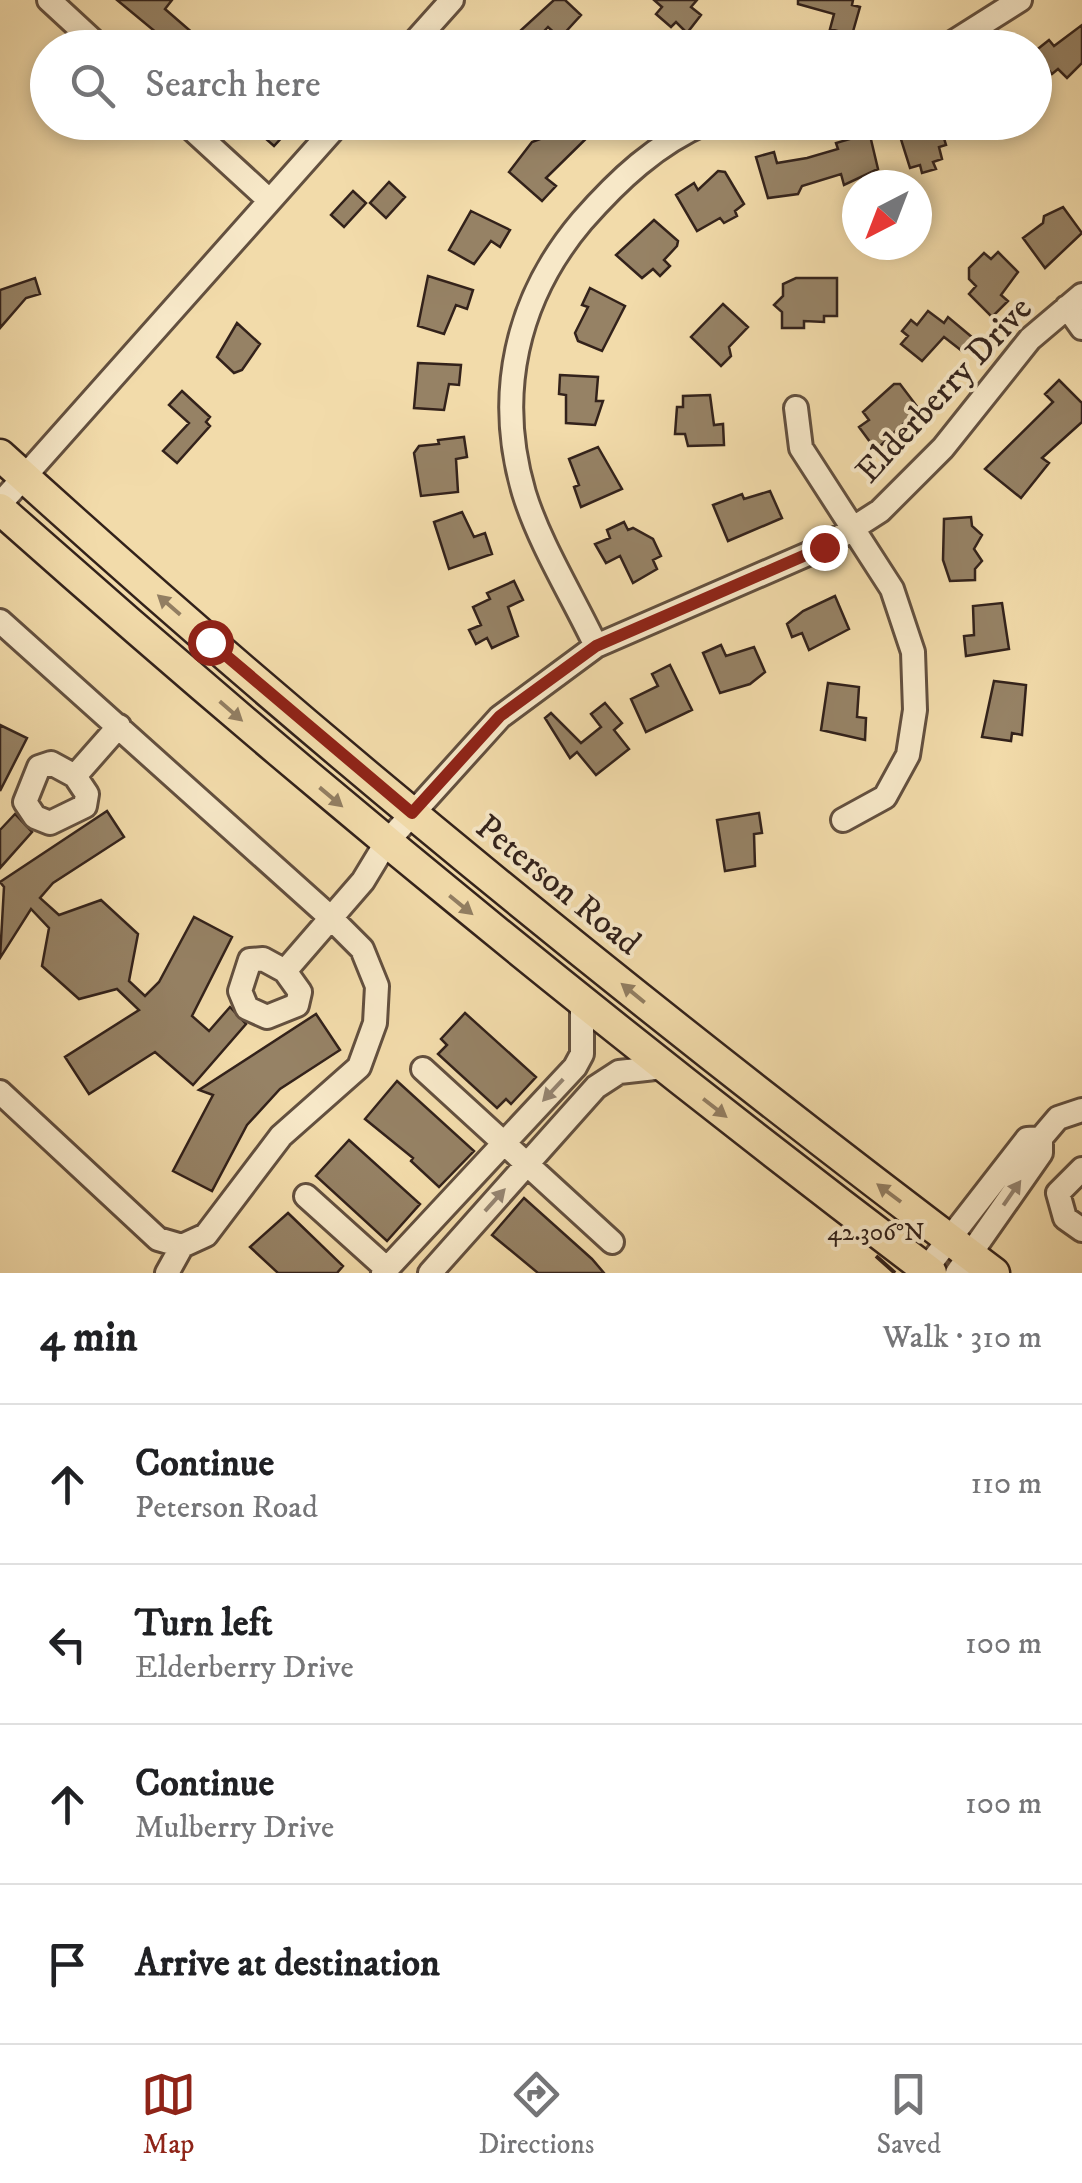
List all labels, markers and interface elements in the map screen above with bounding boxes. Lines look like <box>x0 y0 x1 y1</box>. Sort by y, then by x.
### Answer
search box <box>30 30 1052 140</box>
icon: search <box>65 58 120 113</box>
text: Search here <box>145 61 321 109</box>
north arrow <box>842 170 932 260</box>
street label: Elderberry Drive <box>847 288 1042 493</box>
route end <box>802 525 848 571</box>
one-way arrow <box>156 594 181 616</box>
route start <box>188 620 234 666</box>
one-way arrow <box>218 700 243 722</box>
one-way arrow <box>318 785 343 807</box>
street label: Peterson Road <box>466 806 650 966</box>
one-way arrow <box>449 894 474 915</box>
one-way arrow <box>620 983 645 1004</box>
one-way arrow <box>542 1078 565 1102</box>
one-way arrow <box>702 1097 728 1118</box>
one-way arrow <box>1002 1180 1021 1207</box>
one-way arrow <box>876 1183 902 1203</box>
one-way arrow <box>483 1188 505 1213</box>
text: 42.306°N <box>827 1217 925 1248</box>
text: 4 min <box>40 1312 138 1364</box>
text: Walk · 310 m <box>882 1318 1042 1358</box>
text: Continue <box>135 1440 274 1488</box>
icon: ahead <box>40 1457 95 1512</box>
text: 110 m <box>970 1464 1042 1504</box>
text: Peterson Road <box>135 1488 318 1528</box>
text: Turn left <box>135 1600 273 1648</box>
icon: left <box>40 1617 95 1672</box>
text: 100 m <box>965 1624 1042 1664</box>
text: Elderberry Drive <box>135 1648 354 1688</box>
text: Continue <box>135 1760 274 1808</box>
icon: ahead <box>40 1777 95 1832</box>
text: 100 m <box>965 1784 1042 1824</box>
text: Mulberry Drive <box>135 1808 334 1848</box>
icon: arrive <box>40 1937 95 1992</box>
text: Arrive at destination <box>135 1940 440 1988</box>
tab: Map <box>141 2067 196 2162</box>
tab: Directions <box>478 2067 594 2162</box>
tab: Saved <box>877 2067 941 2162</box>

